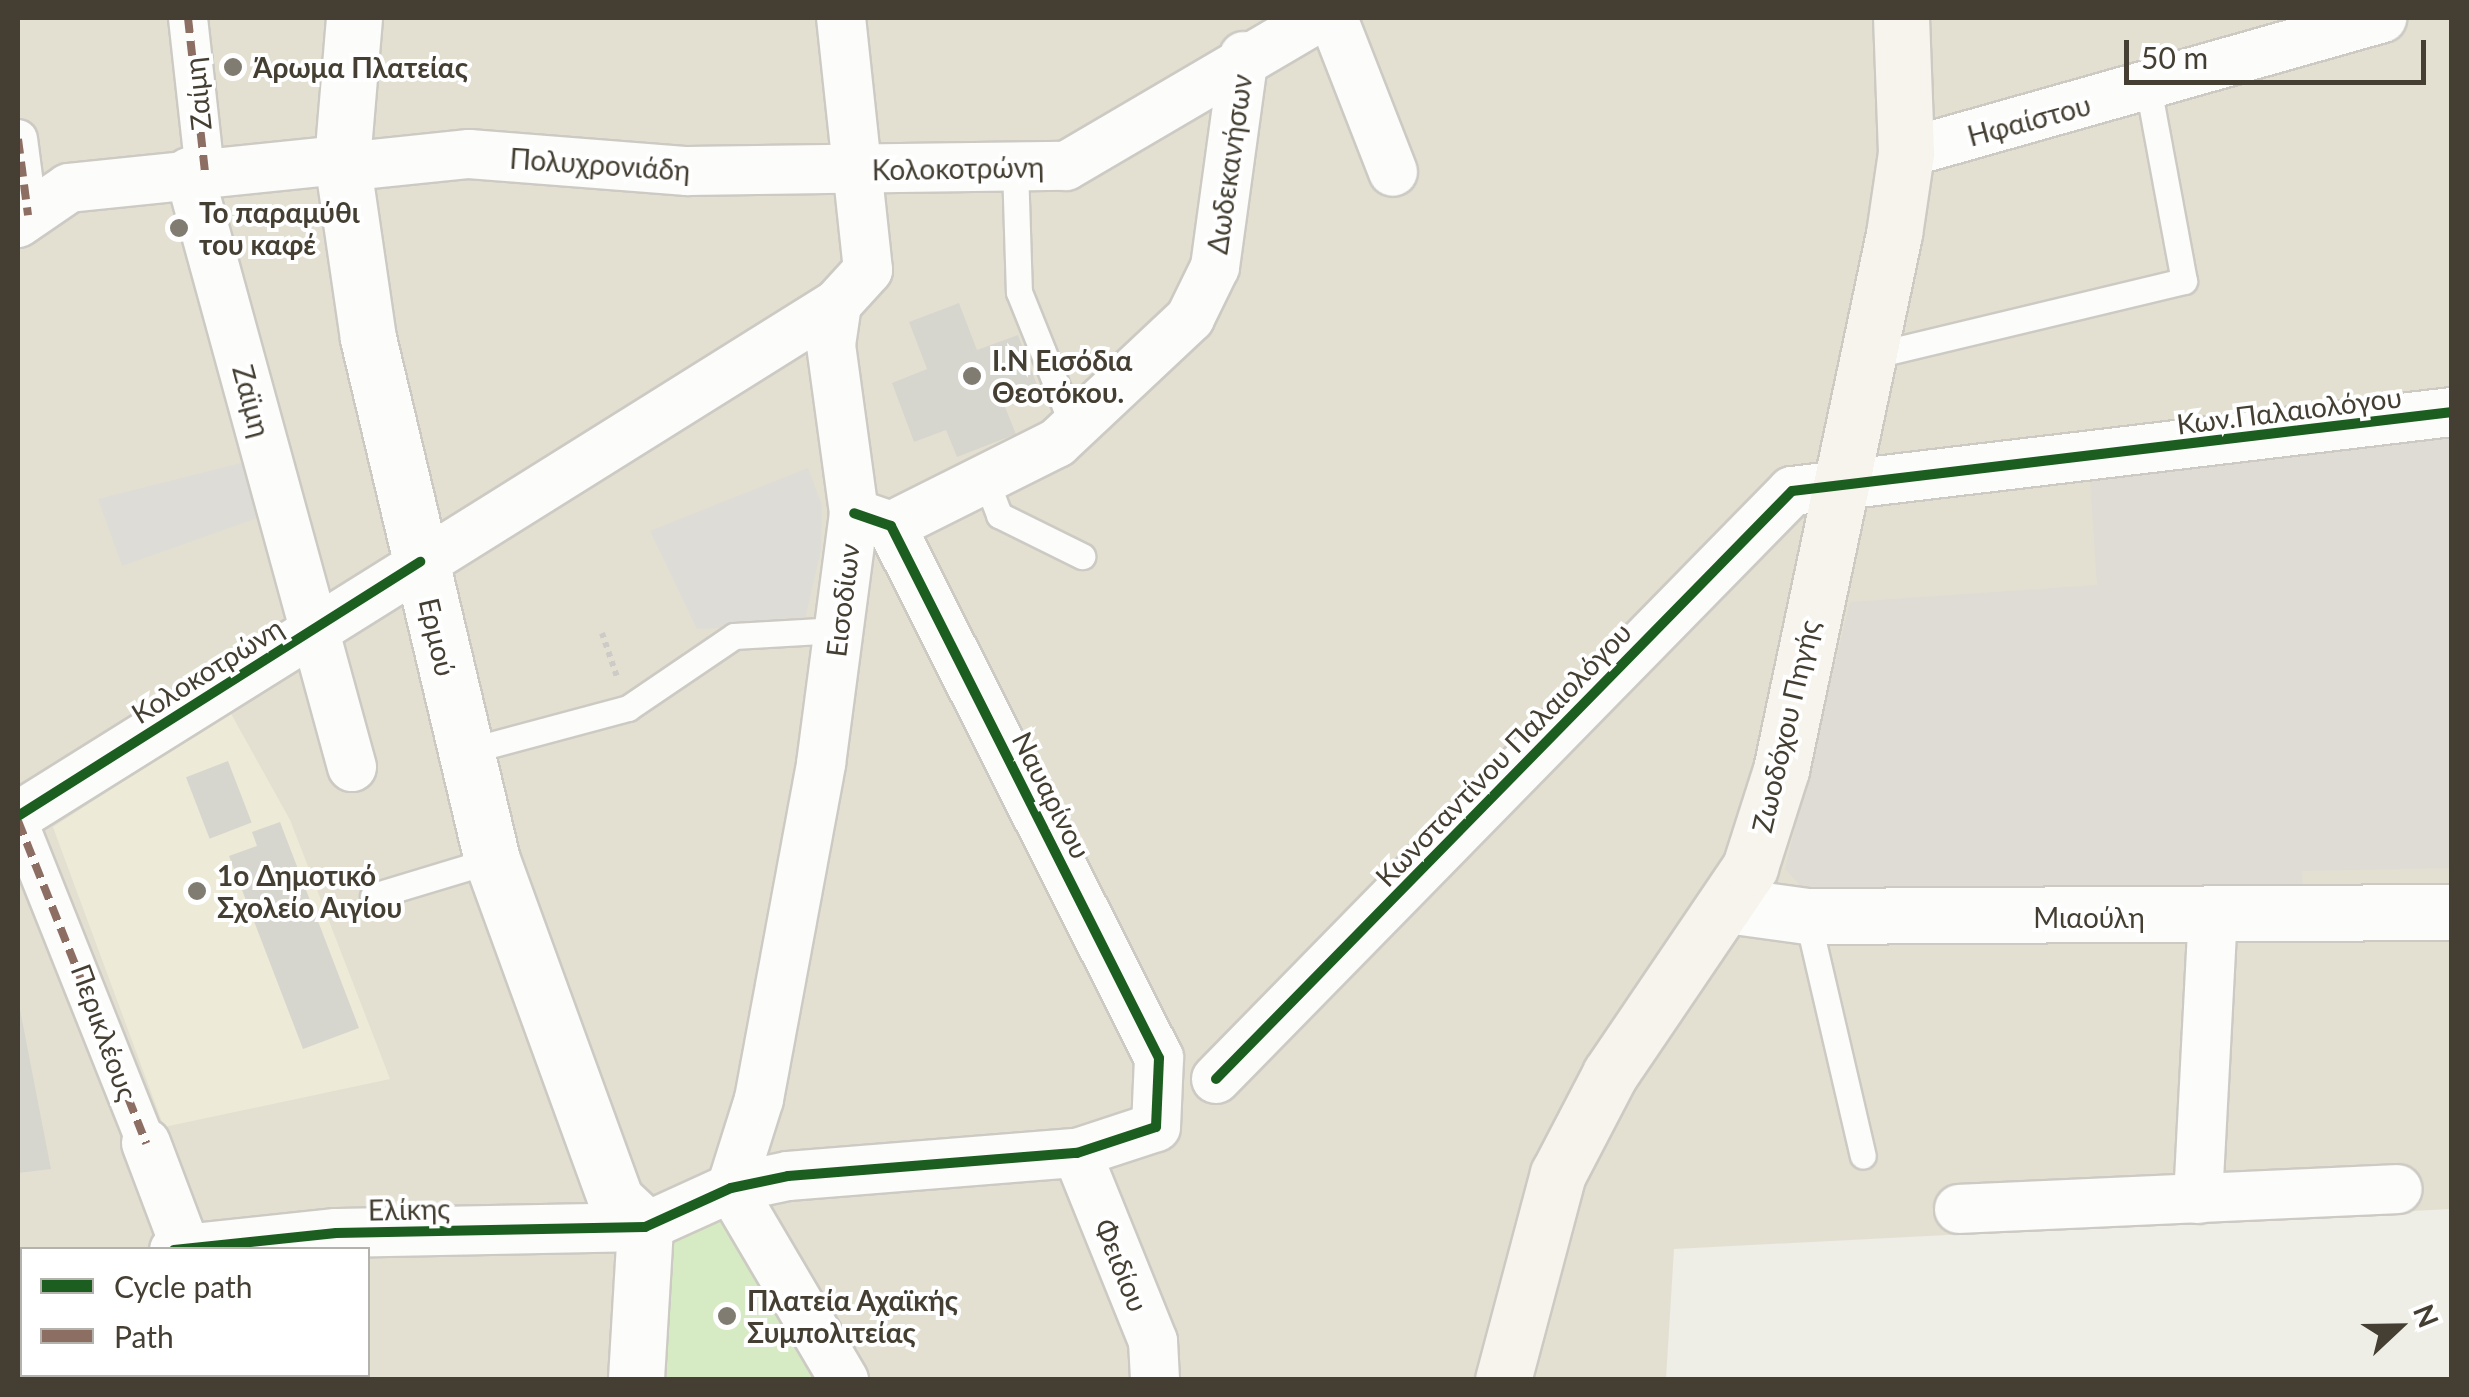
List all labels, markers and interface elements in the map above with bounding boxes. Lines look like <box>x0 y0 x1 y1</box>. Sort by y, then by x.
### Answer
scale bar <box>2129 20 2432 82</box>
text: 50 m <box>2141 39 2208 75</box>
place label: Άρωμα Πλατείας <box>253 50 468 84</box>
street label: Ζαίμη <box>176 56 218 132</box>
marker: Άρωμα Πλατείας <box>222 56 244 78</box>
street label: Δωδεκανήσων <box>1200 72 1258 256</box>
street label: Ηφαίστου <box>1964 87 2094 153</box>
street label: Πολυχρονιάδη <box>508 141 692 187</box>
street label: Κολοκοτρώνη <box>872 150 1044 186</box>
place label: Το παραμύθι του καφέ <box>199 195 360 261</box>
marker: Το παραμύθι του καφέ <box>168 217 190 239</box>
place label: Ι.Ν Εισόδια Θεοτόκου. <box>992 343 1132 409</box>
street label: Ζαϊμη <box>226 361 278 441</box>
marker: Ι.Ν Εισόδια Θεοτόκου. <box>961 365 983 387</box>
street label: Κων.Παλαιολόγου <box>2175 380 2403 440</box>
street label: Εισοδίων <box>818 541 866 659</box>
street label: Ερμού <box>413 594 463 680</box>
street label: Κολοκοτρώνη <box>125 610 289 730</box>
street label: Κωνσταντίνου Παλαιολόγου <box>1368 615 1638 893</box>
street label: Ζωοδόχου Πηγής <box>1744 617 1826 835</box>
street label: Ναυαρίνου <box>1006 726 1098 864</box>
place label: 1o Δημοτικό Σχολείο Αιγίου <box>217 858 403 924</box>
marker: 1o Δημοτικό Σχολείο Αιγίου <box>186 880 208 902</box>
street label: Μιαούλη <box>2033 900 2145 934</box>
street label: Περικλέους <box>65 959 145 1105</box>
street label: Ελίκης <box>368 1191 450 1227</box>
street label: Φειδίου <box>1088 1214 1156 1316</box>
legend <box>20 1247 370 1377</box>
text: Cycle path <box>114 1268 253 1304</box>
north arrow <box>2349 1277 2449 1377</box>
place label: Πλατεία Αχαϊκής Συμπολιτείας <box>747 1283 959 1349</box>
text: N <box>2407 1299 2447 1332</box>
marker: Πλατεία Αχαϊκής Συμπολιτείας <box>716 1305 738 1327</box>
text: Path <box>114 1318 174 1354</box>

